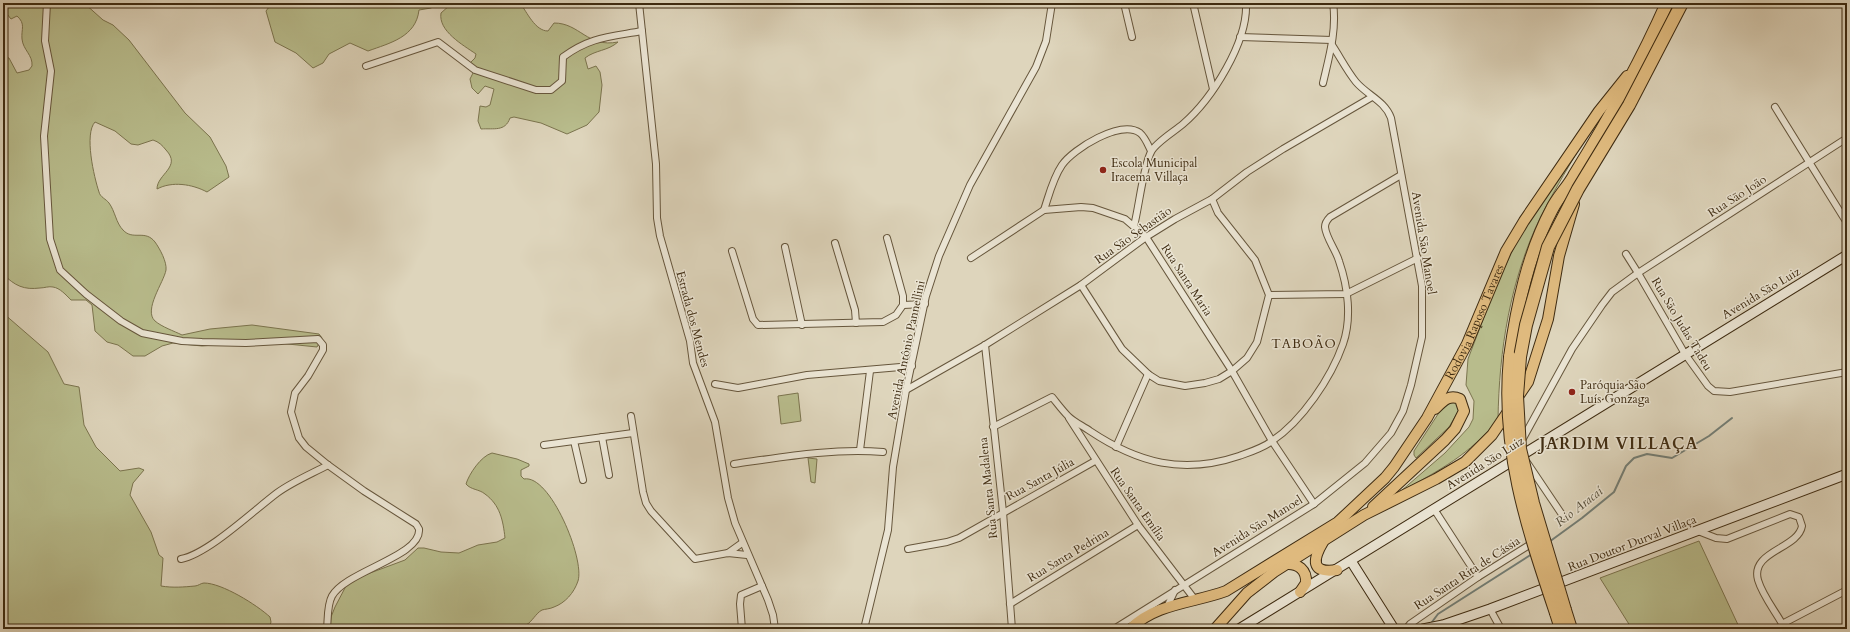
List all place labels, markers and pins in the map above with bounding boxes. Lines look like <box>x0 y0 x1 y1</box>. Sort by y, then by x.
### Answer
place label: Escola Municipal Iracema Villaça <box>1111 155 1197 185</box>
marker: Escola Municipal Iracema Villaça <box>1098 165 1108 175</box>
place label: Paróquia São Luís Gonzaga <box>1580 377 1651 407</box>
marker: Paróquia São Luís Gonzaga <box>1567 387 1577 397</box>

